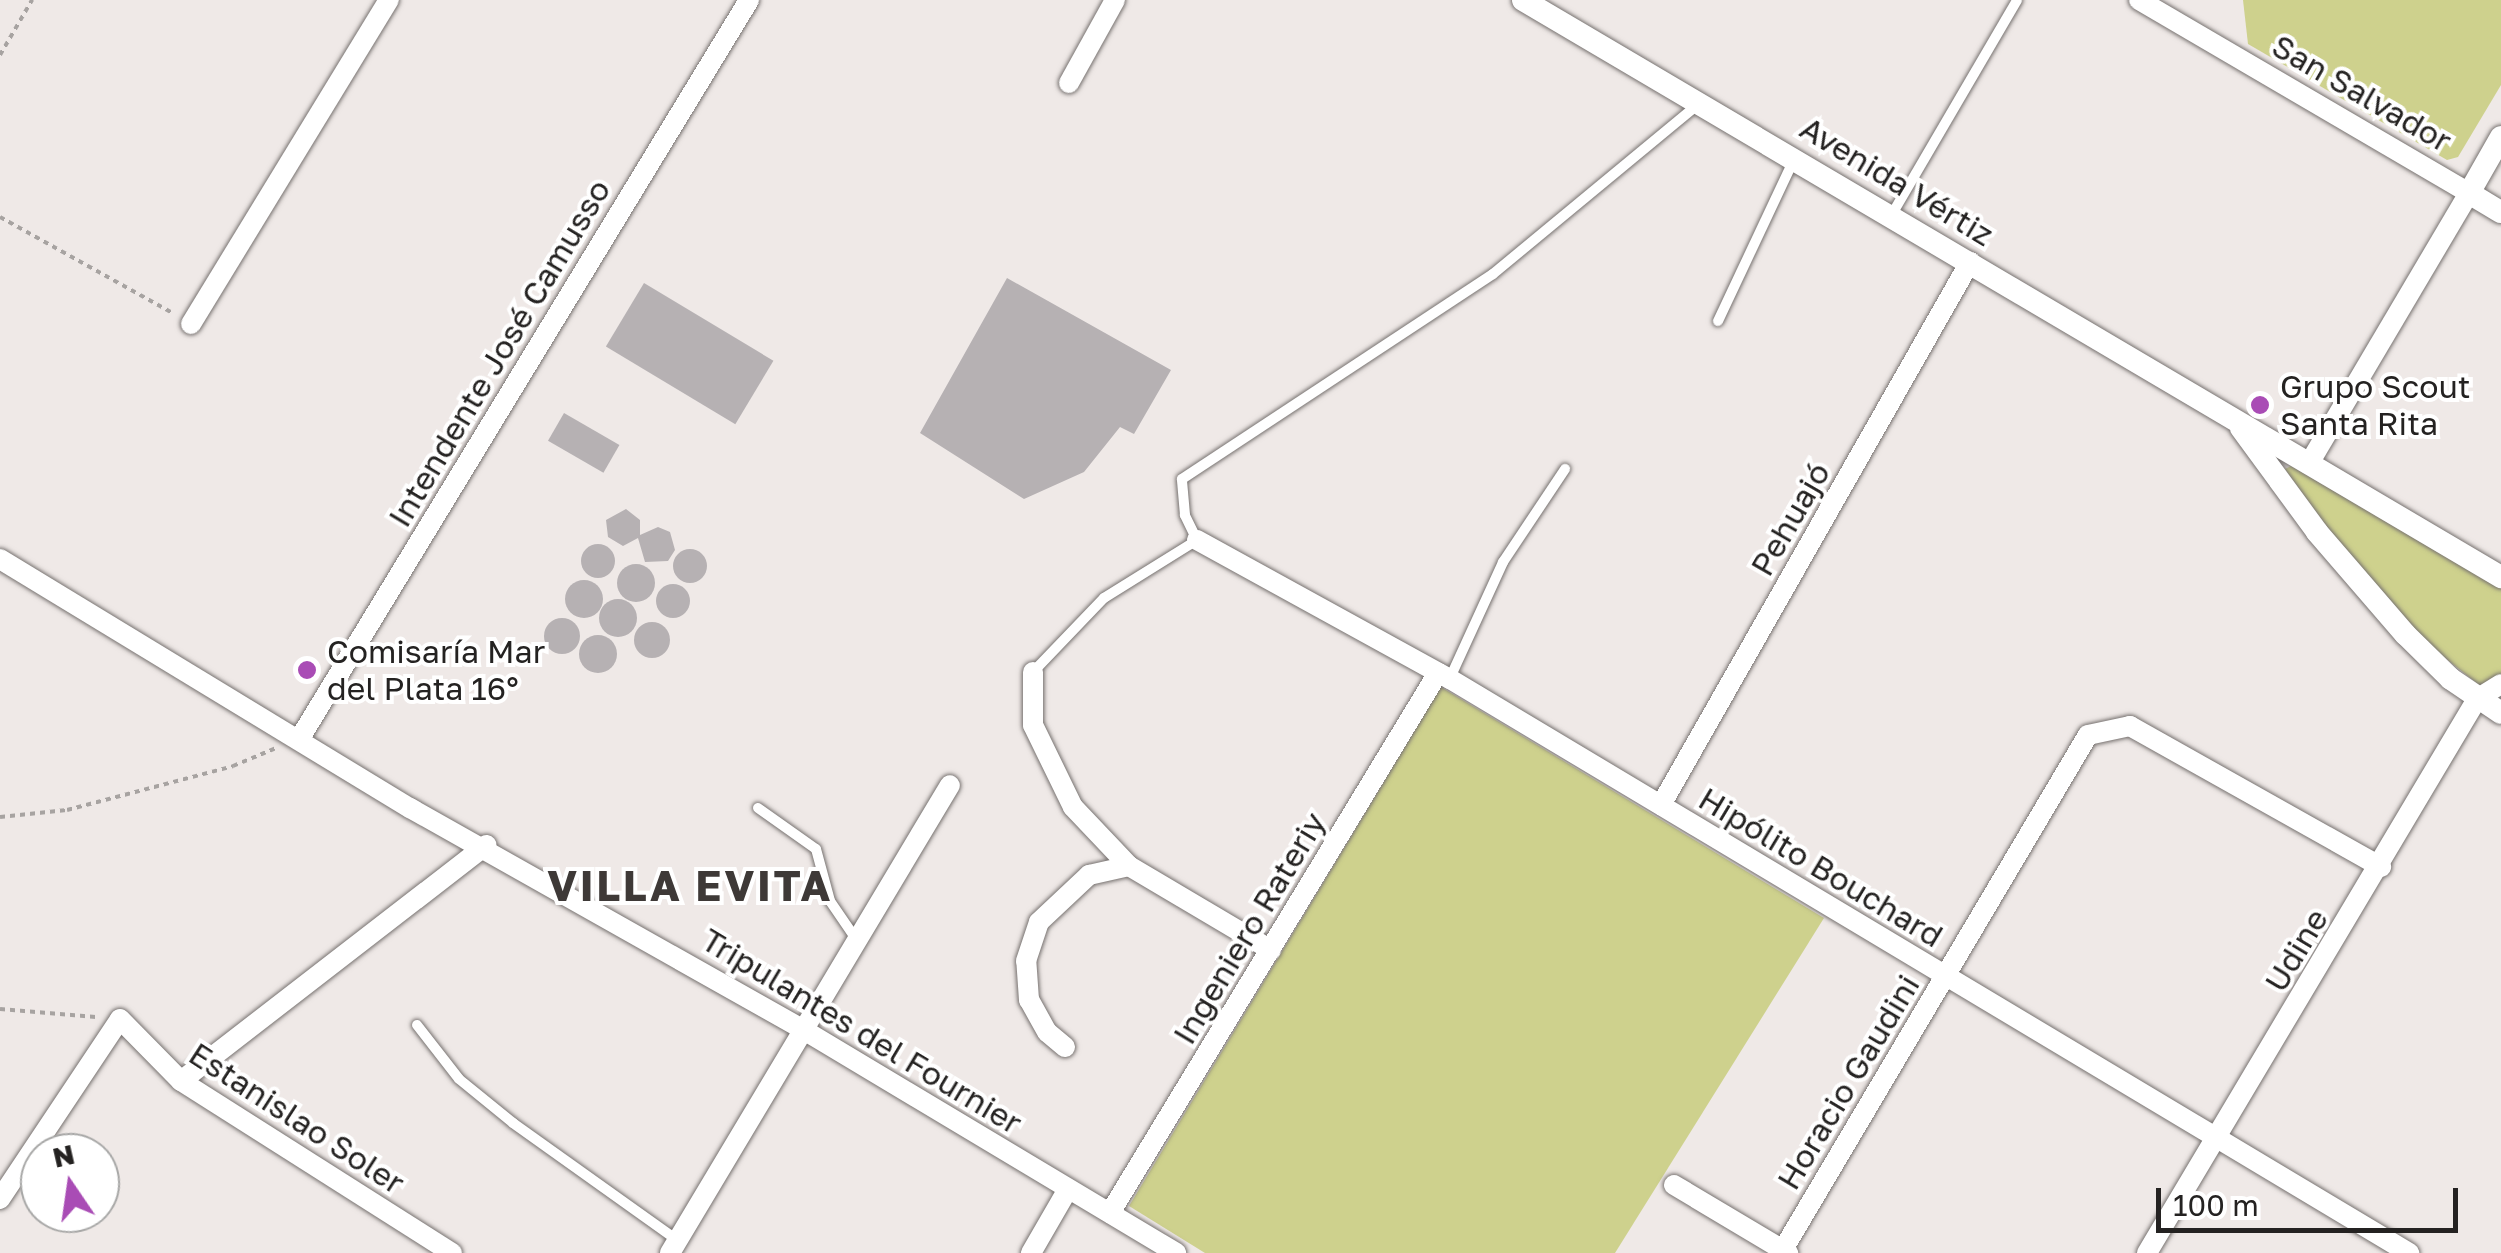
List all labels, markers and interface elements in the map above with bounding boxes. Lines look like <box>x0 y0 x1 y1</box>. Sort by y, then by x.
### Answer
street label: San Salvador <box>2265 26 2459 160</box>
street label: Avenida Vértiz <box>1794 108 2000 254</box>
street label: Intendente José Camusso <box>380 172 618 534</box>
place label: Grupo Scout Santa Rita <box>2280 368 2471 443</box>
marker: Grupo Scout Santa Rita <box>2249 394 2271 416</box>
street label: Pehuajó <box>1742 456 1838 582</box>
place label: Comisaría Mar del Plata 16° <box>327 633 545 708</box>
marker: Comisaría Mar del Plata 16° <box>296 659 318 681</box>
street label: Hipólito Bouchard <box>1692 779 1950 955</box>
street label: Ingeniero Rateriy <box>1165 805 1333 1051</box>
district label: VILLA EVITA <box>547 860 833 910</box>
street label: Udine <box>2256 902 2336 998</box>
street label: Tripulantes del Fournier <box>695 920 1029 1142</box>
street label: Horacio Gaudini <box>1769 968 1927 1196</box>
street label: Estanislao Soler <box>182 1034 412 1202</box>
north arrow <box>20 1133 120 1233</box>
text: N <box>50 1137 78 1174</box>
scale bar <box>2161 1168 2464 1230</box>
text: 100 m <box>2173 1187 2259 1223</box>

